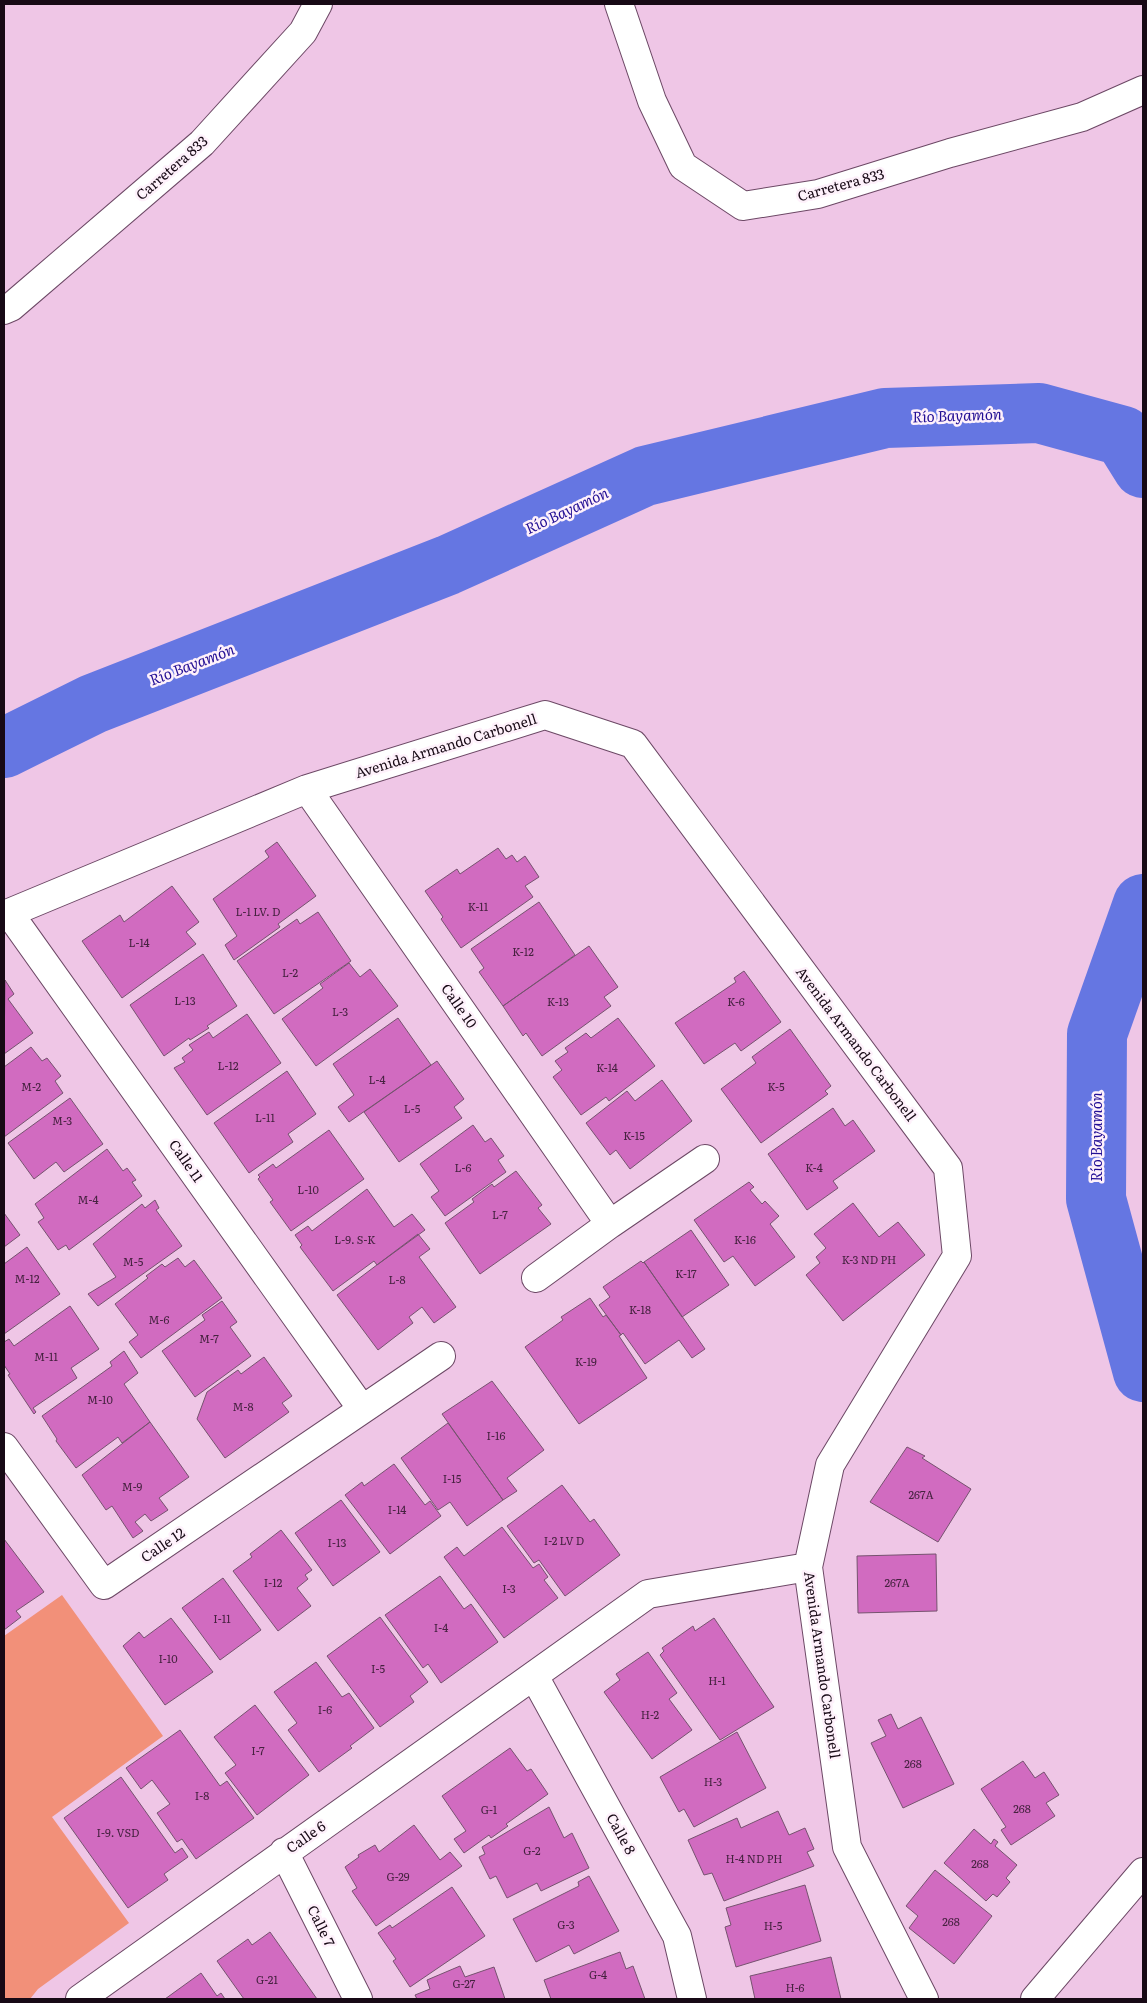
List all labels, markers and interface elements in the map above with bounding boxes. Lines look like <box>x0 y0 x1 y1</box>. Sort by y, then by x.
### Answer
street label: Carretera 833 <box>131 130 212 204</box>
street label: Carretera 833 <box>795 163 886 205</box>
water label: Río Bayamón <box>912 401 1002 428</box>
water label: Río Bayamón <box>521 480 612 539</box>
water label: Río Bayamón <box>146 637 237 690</box>
street label: Avenida Armando Carbonell <box>353 708 539 782</box>
house number: K-11 <box>468 898 489 914</box>
house number: L-1 LV. D <box>236 903 280 919</box>
house number: L-14 <box>129 934 150 950</box>
house number: K-12 <box>512 943 534 959</box>
street label: Avenida Armando Carbonell <box>792 962 922 1125</box>
house number: L-2 <box>282 964 298 980</box>
street label: Calle 10 <box>437 979 482 1032</box>
house number: L-13 <box>174 992 196 1008</box>
house number: K-13 <box>547 993 569 1009</box>
house number: K-6 <box>727 993 745 1009</box>
house number: L-3 <box>332 1003 348 1019</box>
house number: L-12 <box>218 1057 239 1073</box>
house number: K-14 <box>596 1059 618 1075</box>
house number: L-4 <box>369 1071 385 1087</box>
house number: M-2 <box>21 1078 41 1094</box>
house number: K-5 <box>767 1078 785 1094</box>
water label: Río Bayamón <box>1084 1092 1107 1182</box>
house number: L-5 <box>404 1100 421 1116</box>
house number: L-11 <box>255 1109 275 1125</box>
house number: M-3 <box>52 1112 72 1128</box>
house number: K-15 <box>623 1127 645 1143</box>
street label: Calle 11 <box>165 1135 209 1186</box>
house number: L-6 <box>455 1159 471 1175</box>
house number: K-4 <box>805 1159 823 1175</box>
house number: L-10 <box>297 1181 319 1197</box>
house number: M-4 <box>78 1191 99 1207</box>
house number: L-7 <box>492 1206 508 1222</box>
house number: L-9. S-K <box>334 1231 376 1247</box>
house number: K-16 <box>734 1231 756 1247</box>
house number: K-3 ND PH <box>842 1251 896 1267</box>
house number: M-5 <box>123 1253 144 1269</box>
house number: K-17 <box>675 1265 697 1281</box>
house number: M-12 <box>15 1270 40 1286</box>
house number: L-8 <box>389 1271 405 1287</box>
house number: K-18 <box>629 1301 651 1317</box>
house number: M-6 <box>149 1311 170 1327</box>
house number: M-7 <box>199 1330 219 1346</box>
house number: M-11 <box>34 1348 58 1364</box>
house number: K-19 <box>575 1353 597 1369</box>
house number: M-10 <box>87 1391 113 1407</box>
house number: M-8 <box>233 1398 254 1414</box>
house number: I-16 <box>487 1427 505 1443</box>
house number: I-15 <box>443 1470 462 1486</box>
house number: M-9 <box>122 1478 143 1494</box>
house number: 267A <box>908 1486 934 1502</box>
house number: I-14 <box>388 1501 406 1517</box>
street label: Calle 12 <box>136 1522 188 1566</box>
house number: I-2 LV D <box>544 1532 584 1548</box>
house number: I-13 <box>328 1534 346 1550</box>
street label: Avenida Armando Carbonell <box>800 1570 846 1760</box>
house number: I-12 <box>264 1574 283 1590</box>
house number: 267A <box>884 1574 910 1590</box>
house number: I-3 <box>502 1580 516 1596</box>
house number: I-11 <box>213 1610 231 1626</box>
house number: I-4 <box>434 1619 448 1635</box>
house number: I-10 <box>158 1650 178 1666</box>
house number: I-5 <box>371 1660 385 1676</box>
house number: H-1 <box>708 1672 726 1688</box>
house number: I-6 <box>318 1701 332 1717</box>
house number: H-2 <box>641 1706 660 1722</box>
house number: I-7 <box>251 1742 265 1758</box>
house number: 268 <box>904 1755 922 1771</box>
house number: H-3 <box>704 1773 722 1789</box>
house number: I-8 <box>195 1787 209 1803</box>
house number: 268 <box>1013 1800 1031 1816</box>
house number: G-1 <box>481 1801 498 1817</box>
street label: Calle 8 <box>602 1809 641 1858</box>
street label: Calle 6 <box>282 1815 330 1857</box>
house number: I-9. VSD <box>97 1824 139 1840</box>
house number: G-2 <box>523 1842 541 1858</box>
house number: H-4 ND PH <box>725 1850 783 1866</box>
house number: 268 <box>971 1855 989 1871</box>
house number: G-29 <box>386 1868 410 1884</box>
street label: Calle 7 <box>303 1902 340 1950</box>
house number: 268 <box>942 1913 960 1929</box>
house number: G-3 <box>557 1916 575 1932</box>
house number: H-5 <box>764 1917 783 1933</box>
house number: G-4 <box>589 1966 607 1982</box>
house number: G-21 <box>256 1971 278 1987</box>
house number: G-27 <box>453 1975 476 1991</box>
house number: H-6 <box>785 1979 805 1995</box>

